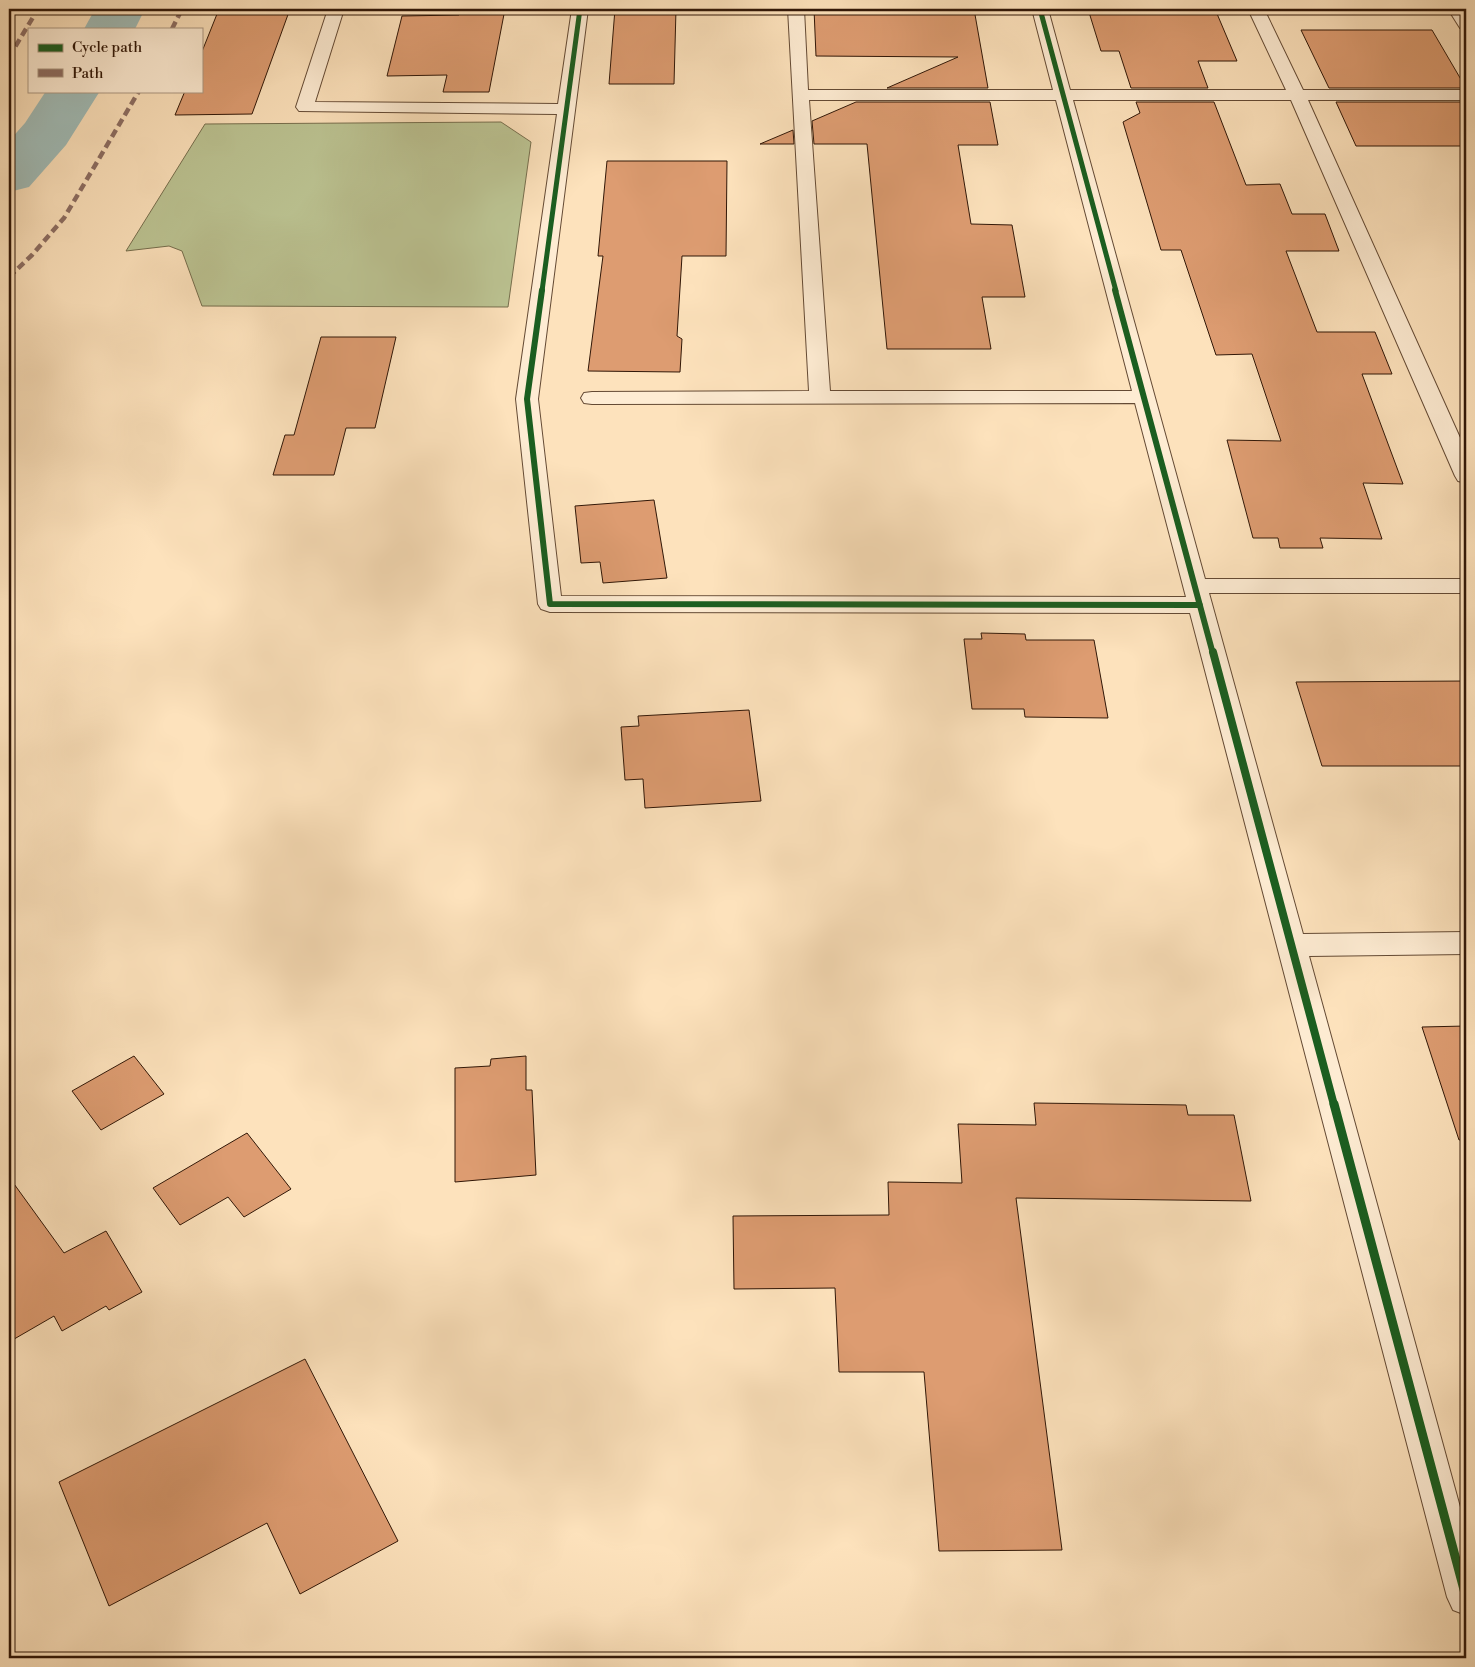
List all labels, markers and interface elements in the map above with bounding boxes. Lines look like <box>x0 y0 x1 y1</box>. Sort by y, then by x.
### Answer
legend <box>28 28 202 92</box>
text: Cycle path <box>72 38 142 57</box>
text: Path <box>72 64 104 83</box>

